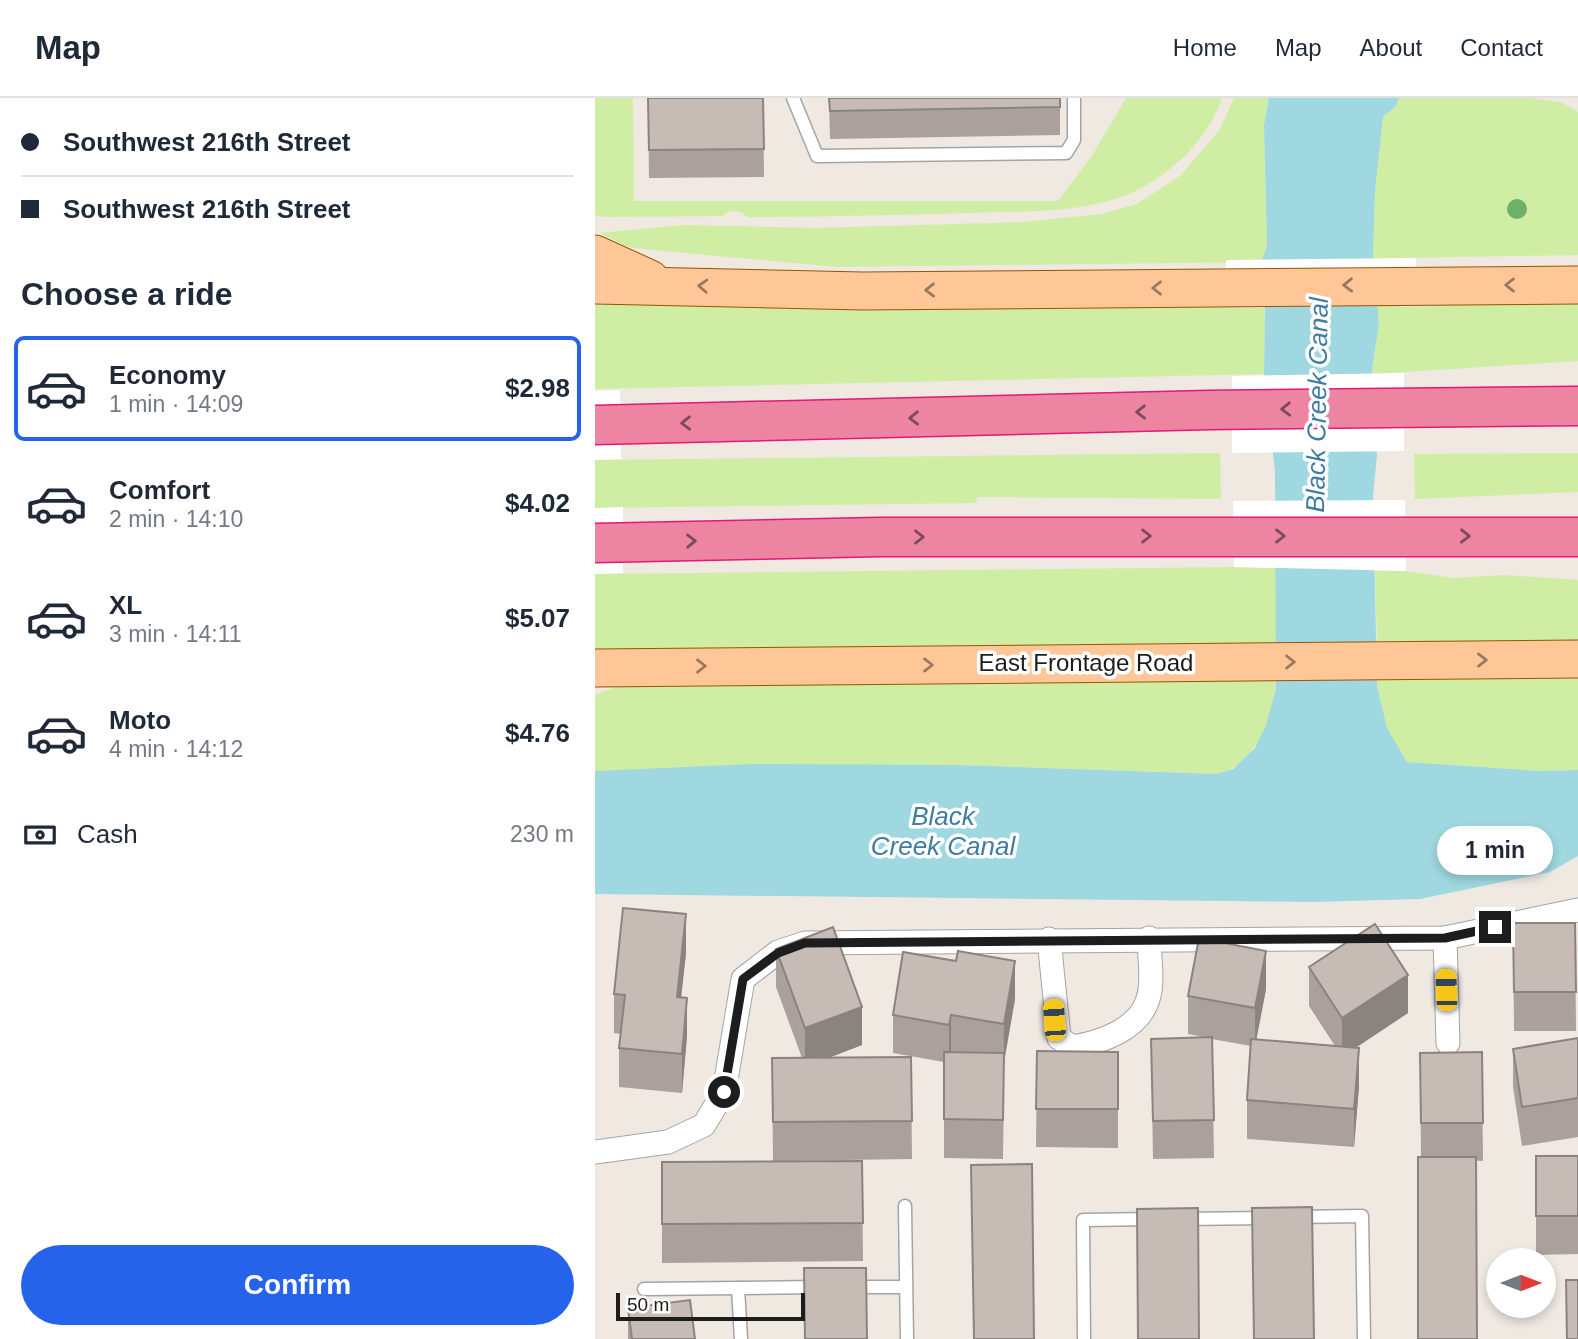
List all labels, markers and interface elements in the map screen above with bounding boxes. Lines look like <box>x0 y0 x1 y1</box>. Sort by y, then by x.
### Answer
text: Map <box>35 29 101 66</box>
text: Home <box>1173 34 1237 61</box>
text: Map <box>1275 34 1322 61</box>
text: About <box>1360 34 1422 61</box>
text: Contact <box>1460 34 1543 61</box>
text: Southwest 216th Street <box>63 127 351 157</box>
text: Southwest 216th Street <box>63 194 351 224</box>
text: Choose a ride <box>21 276 233 312</box>
one-way arrow <box>1504 277 1515 293</box>
one-way arrow <box>1342 278 1353 293</box>
one-way arrow <box>697 279 708 294</box>
one-way arrow <box>1152 280 1162 296</box>
one-way arrow <box>924 282 935 298</box>
water label: Black Creek Canal <box>1300 296 1334 513</box>
icon: car <box>25 357 88 420</box>
text: Economy <box>109 360 226 390</box>
text: $2.98 <box>505 373 570 403</box>
text: 1 min · 14:09 <box>109 391 243 417</box>
one-way arrow <box>1280 401 1291 417</box>
one-way arrow <box>1135 404 1146 419</box>
one-way arrow <box>908 410 919 425</box>
one-way arrow <box>681 415 692 430</box>
icon: car <box>25 472 88 535</box>
text: Comfort <box>109 475 210 505</box>
text: $4.02 <box>505 488 570 518</box>
text: 2 min · 14:10 <box>109 506 243 532</box>
one-way arrow <box>1142 528 1152 544</box>
one-way arrow <box>1275 528 1286 544</box>
one-way arrow <box>1460 528 1471 544</box>
one-way arrow <box>914 529 925 545</box>
one-way arrow <box>686 534 697 549</box>
icon: car <box>25 587 88 650</box>
text: XL <box>109 590 142 620</box>
text: $5.07 <box>505 603 570 633</box>
text: 3 min · 14:11 <box>109 621 242 647</box>
street label: East Frontage Road <box>979 649 1193 676</box>
one-way arrow <box>1478 652 1488 668</box>
one-way arrow <box>1285 654 1296 670</box>
one-way arrow <box>923 657 934 672</box>
one-way arrow <box>696 659 707 674</box>
icon: car <box>25 702 88 765</box>
text: Moto <box>109 705 171 735</box>
text: $4.76 <box>505 718 570 748</box>
text: 4 min · 14:12 <box>109 736 243 762</box>
water label: Black Creek Canal <box>871 801 1016 861</box>
icon: cash <box>21 816 59 854</box>
text: Cash <box>77 819 138 849</box>
text: 230 m <box>510 821 574 847</box>
callout: 1 min <box>1437 826 1553 874</box>
text: 1 min <box>1465 837 1525 863</box>
route end <box>1479 911 1511 943</box>
car <box>1435 969 1458 1011</box>
car <box>1043 998 1066 1042</box>
route start <box>708 1076 740 1108</box>
button: Confirm <box>21 1245 574 1325</box>
north arrow <box>1486 1248 1556 1318</box>
map controls <box>1486 1248 1556 1318</box>
scale bar <box>616 1290 805 1322</box>
text: 50 m <box>627 1294 669 1315</box>

